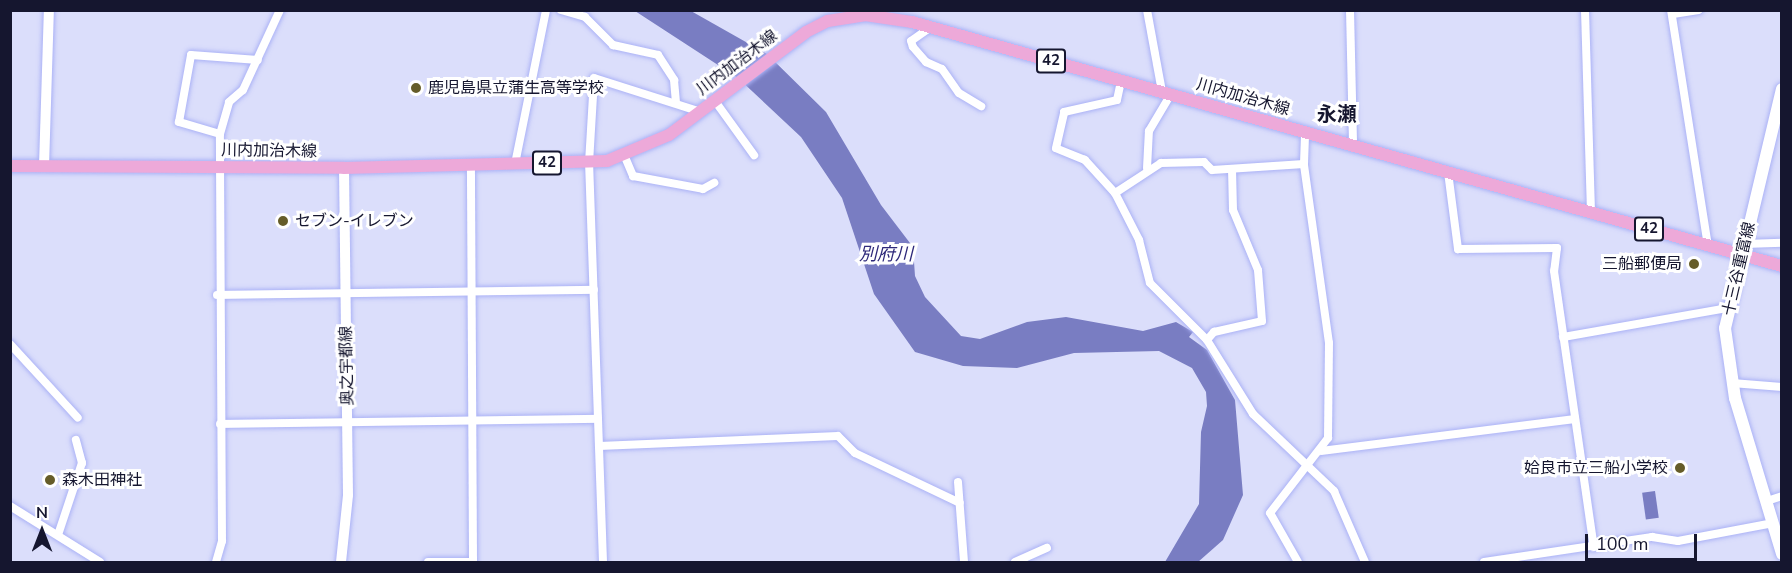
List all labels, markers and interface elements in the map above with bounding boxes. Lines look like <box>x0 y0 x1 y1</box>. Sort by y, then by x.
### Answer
street label: 川内加治木線 <box>693 26 781 100</box>
road number: 42 <box>1036 49 1066 73</box>
street label: 川内加治木線 <box>1194 75 1292 119</box>
place label: 鹿児島県立蒲生高等学校 <box>428 78 604 98</box>
marker: 鹿児島県立蒲生高等学校 <box>409 81 423 95</box>
district label: 永瀬 <box>1317 102 1357 126</box>
street label: 川内加治木線 <box>221 141 317 161</box>
road number: 42 <box>532 151 562 175</box>
place label: セブン-イレブン <box>295 211 414 231</box>
marker: セブン-イレブン <box>276 214 290 228</box>
road number: 42 <box>1634 217 1664 241</box>
street label: 十三谷重富線 <box>1719 220 1759 318</box>
water label: 別府川 <box>859 243 913 265</box>
place label: 三船郵便局 <box>1602 254 1682 274</box>
marker: 三船郵便局 <box>1687 257 1701 271</box>
street label: 奥之宇都線 <box>337 326 357 406</box>
place label: 姶良市立三船小学校 <box>1524 458 1668 478</box>
marker: 姶良市立三船小学校 <box>1673 461 1687 475</box>
place label: 森木田神社 <box>62 470 142 490</box>
marker: 森木田神社 <box>43 473 57 487</box>
north arrow <box>12 501 72 561</box>
text: N <box>36 502 48 524</box>
scale bar <box>1588 522 1700 560</box>
text: 100 m <box>1596 532 1648 556</box>

